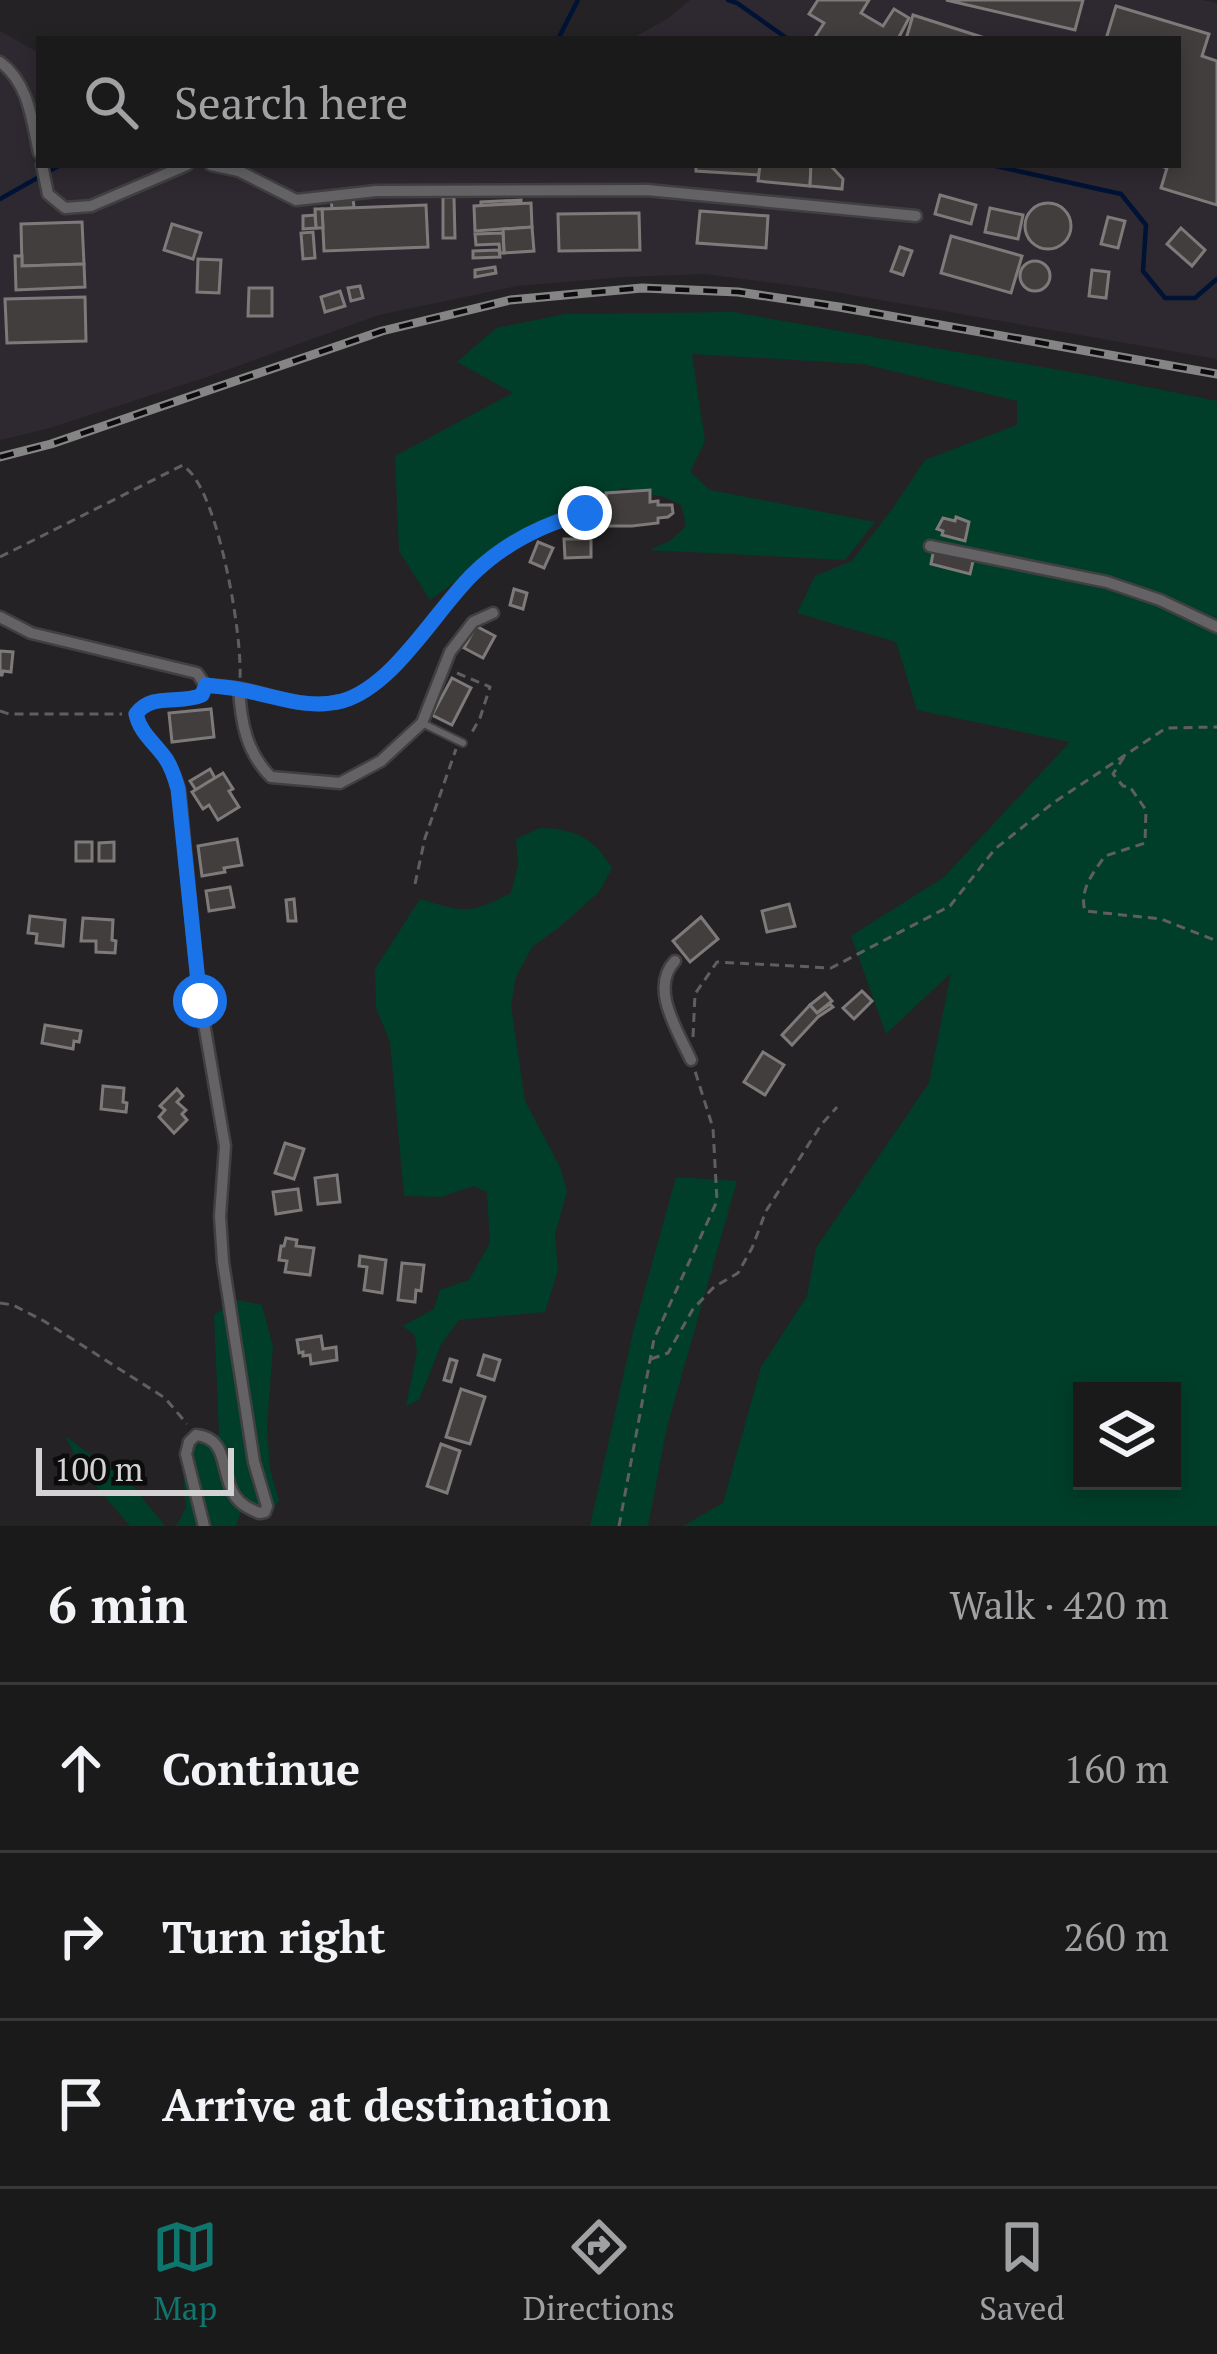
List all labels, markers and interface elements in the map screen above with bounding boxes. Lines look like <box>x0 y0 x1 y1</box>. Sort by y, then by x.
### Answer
search box <box>36 36 1181 168</box>
icon: search <box>78 69 144 135</box>
text: Search here <box>174 72 408 132</box>
route end <box>558 486 612 540</box>
route start <box>173 974 227 1028</box>
map controls <box>1073 1382 1181 1490</box>
button: layers <box>1073 1382 1181 1490</box>
scale bar <box>36 1442 234 1495</box>
text: 100 m <box>54 1447 143 1490</box>
text: 6 min <box>48 1570 188 1638</box>
text: Walk · 420 m <box>950 1578 1169 1630</box>
icon: ahead <box>48 1735 114 1801</box>
text: Continue <box>162 1738 360 1798</box>
text: 160 m <box>1064 1742 1169 1794</box>
icon: right <box>48 1903 114 1969</box>
text: Turn right <box>162 1906 386 1966</box>
text: 260 m <box>1064 1910 1169 1962</box>
icon: arrive <box>48 2071 114 2137</box>
text: Arrive at destination <box>162 2074 611 2134</box>
tab: Map <box>152 2214 218 2329</box>
tab: Directions <box>523 2214 675 2329</box>
tab: Saved <box>979 2214 1065 2329</box>

